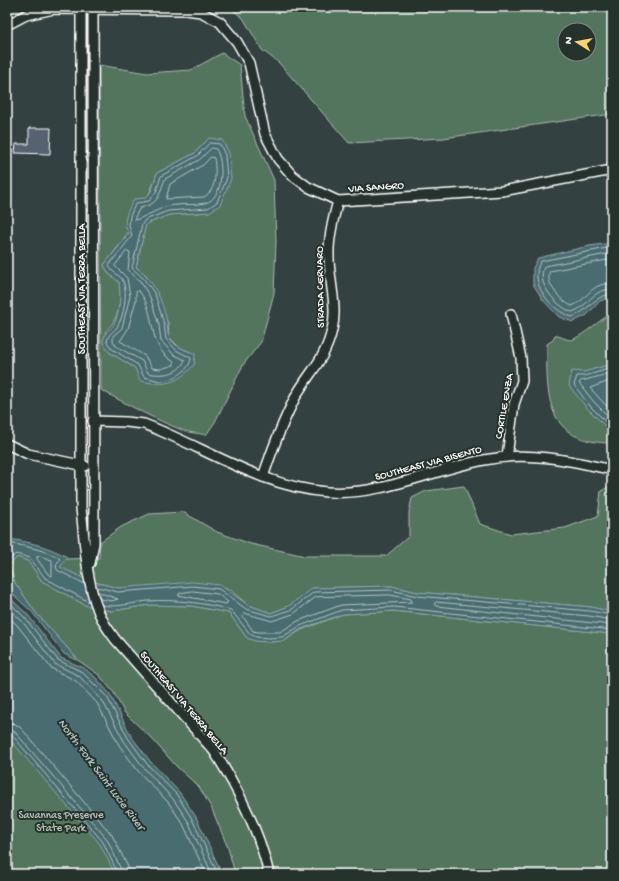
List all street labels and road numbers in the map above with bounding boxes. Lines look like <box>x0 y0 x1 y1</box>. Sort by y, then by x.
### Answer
street label: VIA SANGRO <box>347 180 405 196</box>
street label: SOUTHEAST VIA TERRA BELLA <box>77 223 89 354</box>
street label: STRADA CERVARO <box>314 246 328 328</box>
street label: CORTILE ENZA <box>493 372 517 440</box>
street label: SOUTHEAST VIA BISENTO <box>374 444 484 484</box>
street label: SOUTHEAST VIA TERRA BELLA <box>137 649 230 757</box>

